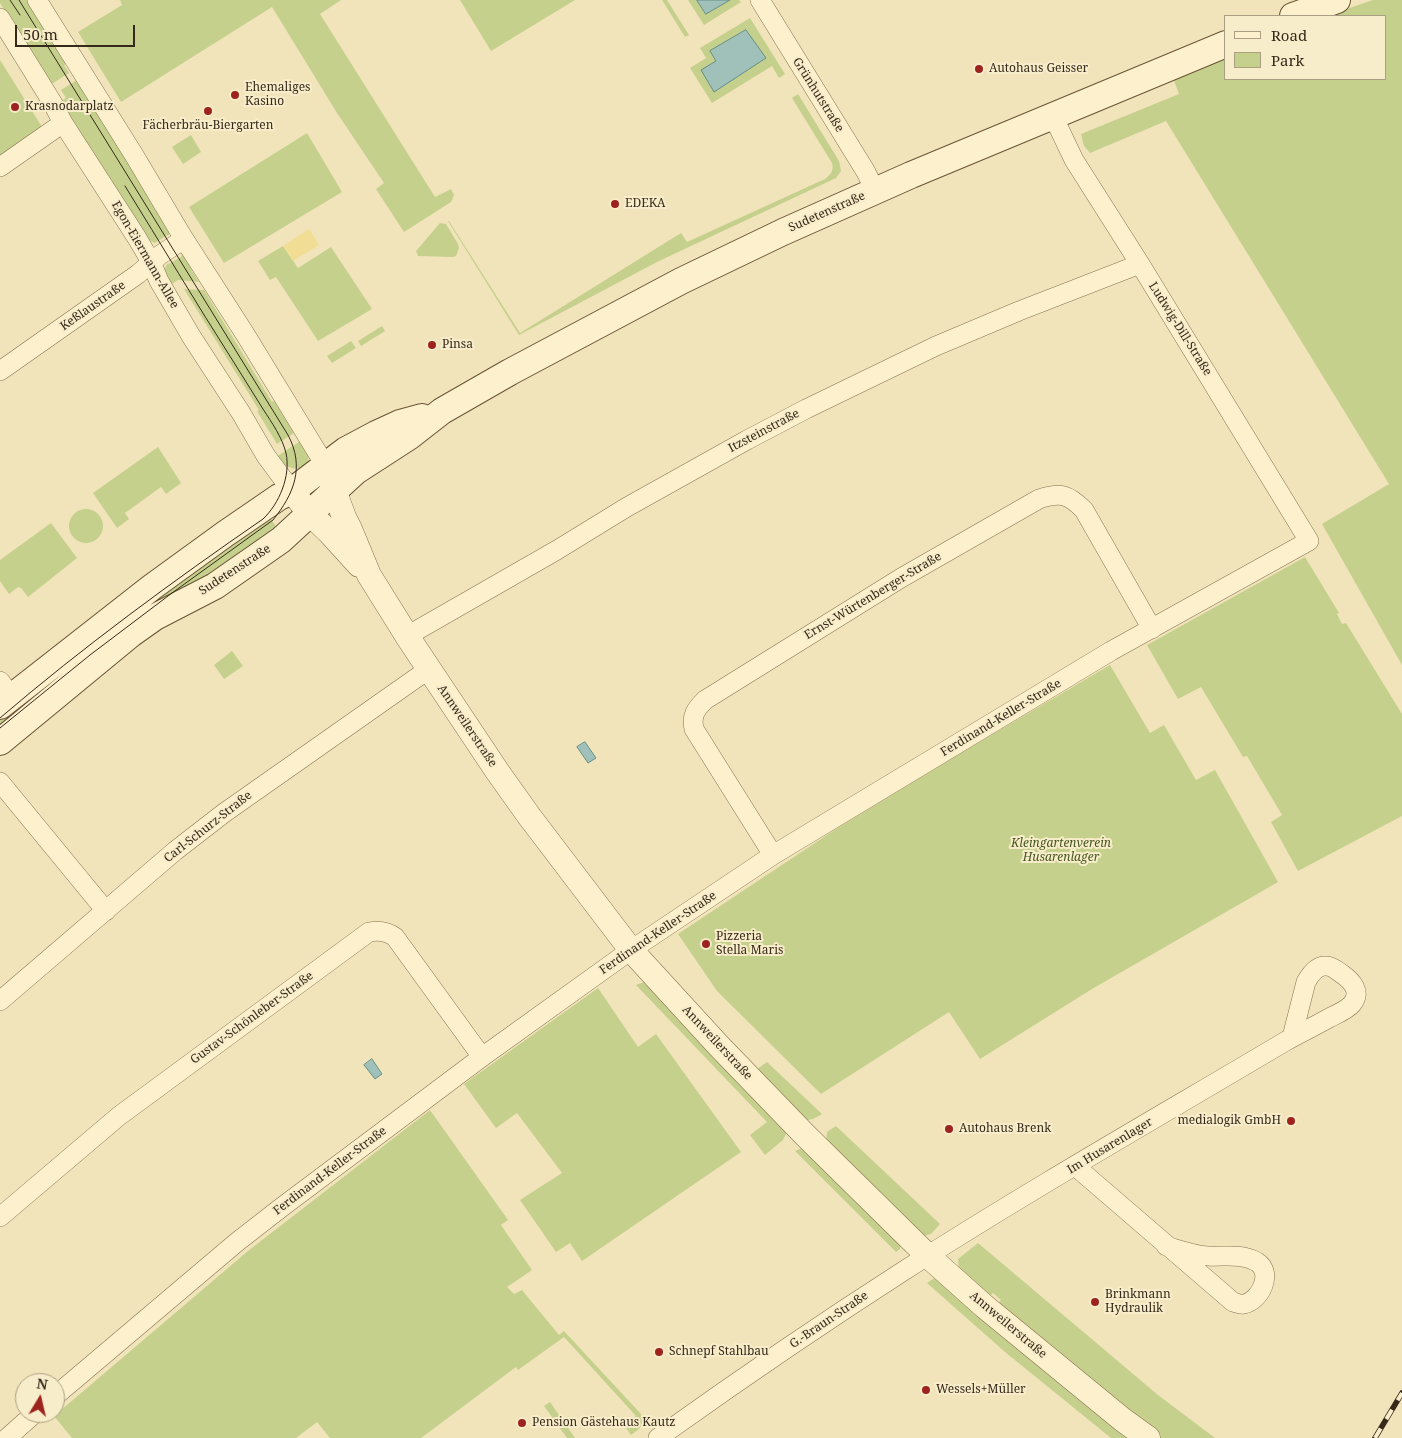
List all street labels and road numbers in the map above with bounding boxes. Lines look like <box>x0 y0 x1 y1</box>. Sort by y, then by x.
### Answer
street label: Grünhutstraße <box>789 55 847 135</box>
street label: Sudetenstraße <box>786 189 868 235</box>
street label: Egon-Eiermann-Allee <box>108 199 182 311</box>
street label: Keßlaustraße <box>58 278 128 334</box>
street label: Ludwig-Dill-Straße <box>1145 280 1215 378</box>
street label: Itzsteinstraße <box>726 406 802 456</box>
street label: Sudetenstraße <box>197 542 273 598</box>
street label: Ernst-Würtenberger-Straße <box>802 549 944 643</box>
street label: Ferdinand-Keller-Straße <box>938 676 1064 760</box>
street label: Annweilerstraße <box>434 682 500 770</box>
street label: Carl-Schurz-Straße <box>161 788 255 866</box>
street label: Ferdinand-Keller-Straße <box>597 888 719 978</box>
street label: Gustav-Schönleber-Straße <box>188 969 316 1067</box>
street label: Annweilerstraße <box>679 1003 755 1083</box>
street label: Im Husarenlager <box>1065 1115 1155 1177</box>
street label: Ferdinand-Keller-Straße <box>271 1124 389 1218</box>
street label: G.-Braun-Straße <box>787 1288 871 1352</box>
street label: Annweilerstraße <box>966 1289 1050 1361</box>

